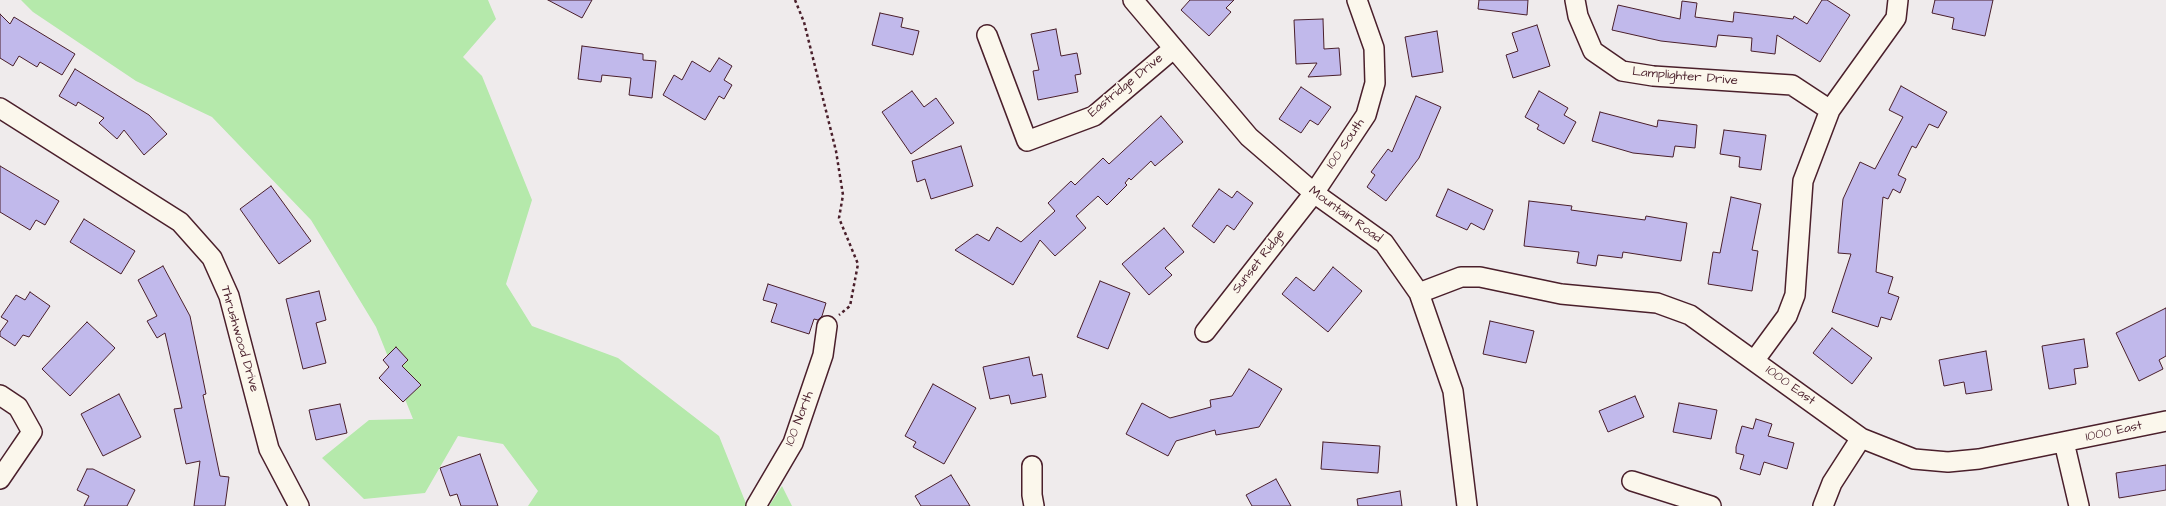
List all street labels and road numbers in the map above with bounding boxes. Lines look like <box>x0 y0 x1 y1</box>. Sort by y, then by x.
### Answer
street label: Eastridge Drive <box>1085 51 1167 121</box>
street label: Lamplighter Drive <box>1631 65 1739 89</box>
street label: 100 South <box>1324 116 1368 172</box>
street label: Mountain Road <box>1305 183 1385 247</box>
street label: Sunset Ridge <box>1229 227 1289 297</box>
street label: Thrushwood Drive <box>216 284 262 394</box>
street label: 1000 East <box>1762 363 1818 409</box>
street label: 100 North <box>782 389 818 449</box>
street label: 1000 East <box>2084 418 2144 446</box>

